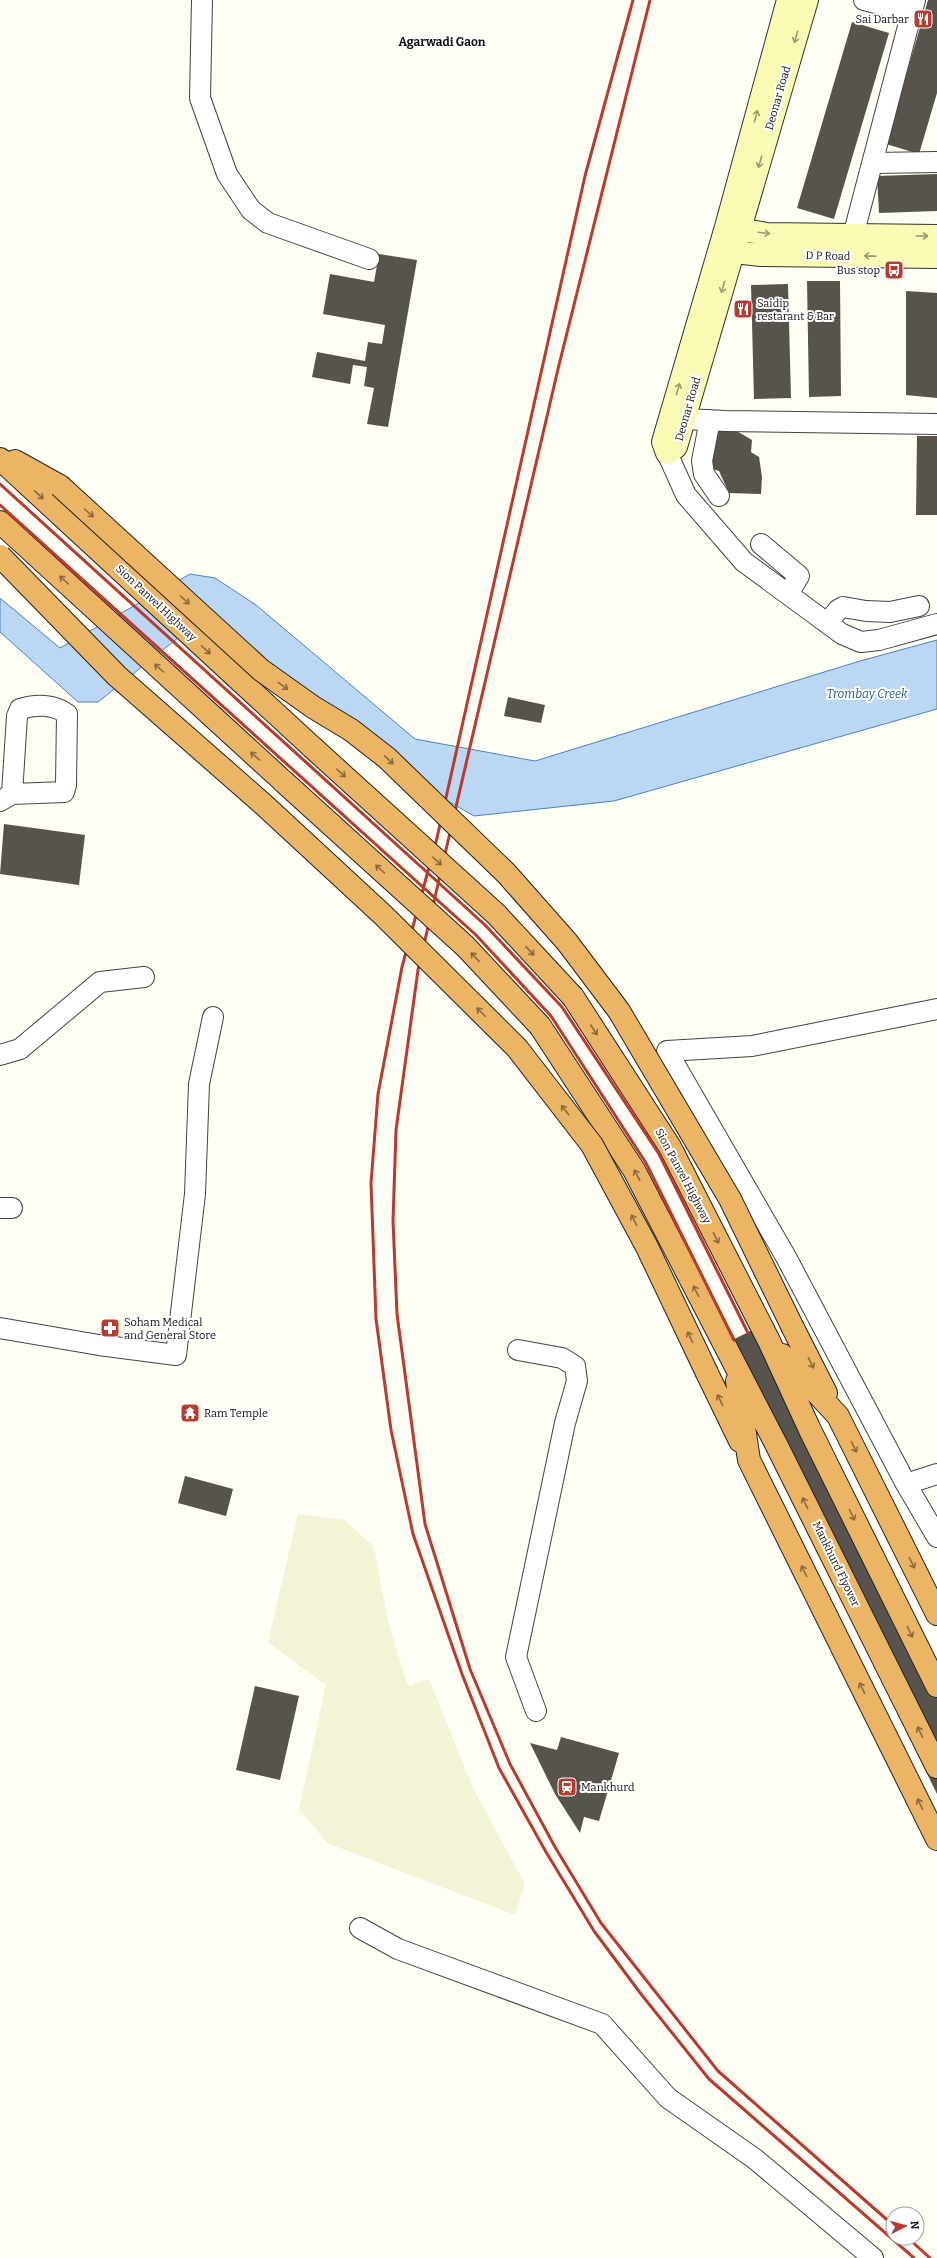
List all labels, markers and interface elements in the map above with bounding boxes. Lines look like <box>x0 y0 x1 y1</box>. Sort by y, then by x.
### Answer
restaurant icon: Sai Darbar <box>912 8 934 30</box>
place label: Sai Darbar <box>856 13 909 26</box>
one-way arrow <box>792 31 799 44</box>
district label: Agarwadi Gaon <box>398 35 486 49</box>
street label: Deonar Road <box>763 64 793 132</box>
one-way arrow <box>753 110 760 123</box>
one-way arrow <box>756 156 763 169</box>
one-way arrow <box>757 229 770 237</box>
one-way arrow <box>915 232 928 240</box>
street label: D P Road <box>806 249 851 263</box>
one-way arrow <box>864 252 877 260</box>
bus stop icon: Bus stop <box>883 259 905 281</box>
place label: Bus stop <box>837 264 880 277</box>
one-way arrow <box>719 280 726 293</box>
place label: Saidip restarant & Bar <box>757 297 834 323</box>
restaurant icon: Saidip restarant & Bar <box>732 298 754 320</box>
street label: Deonar Road <box>673 375 703 443</box>
one-way arrow <box>675 383 682 396</box>
one-way arrow <box>34 490 44 500</box>
one-way arrow <box>84 508 94 517</box>
street label: Sion Panvel Highway <box>113 562 199 644</box>
one-way arrow <box>58 576 69 585</box>
one-way arrow <box>180 596 190 605</box>
one-way arrow <box>201 645 212 654</box>
one-way arrow <box>155 664 165 673</box>
one-way arrow <box>277 682 288 690</box>
water label: Trombay Creek <box>826 687 908 701</box>
one-way arrow <box>250 751 260 761</box>
one-way arrow <box>384 755 394 765</box>
one-way arrow <box>335 768 345 777</box>
one-way arrow <box>432 856 442 865</box>
one-way arrow <box>375 864 385 874</box>
one-way arrow <box>525 946 535 956</box>
one-way arrow <box>470 952 480 962</box>
one-way arrow <box>476 1007 486 1017</box>
one-way arrow <box>590 1024 598 1035</box>
one-way arrow <box>561 1105 570 1116</box>
street label: Sion Panvel Highway <box>652 1126 714 1226</box>
one-way arrow <box>632 1169 640 1181</box>
one-way arrow <box>629 1215 637 1227</box>
one-way arrow <box>713 1232 720 1244</box>
one-way arrow <box>691 1285 699 1297</box>
place label: Soham Medical and General Store <box>124 1316 216 1342</box>
pharmacy icon: Soham Medical and General Store <box>99 1317 121 1339</box>
one-way arrow <box>686 1332 693 1344</box>
one-way arrow <box>808 1356 815 1368</box>
one-way arrow <box>716 1394 723 1406</box>
temple icon: Ram Temple <box>179 1402 201 1424</box>
place label: Ram Temple <box>204 1407 268 1420</box>
one-way arrow <box>851 1441 858 1453</box>
one-way arrow <box>801 1497 809 1509</box>
one-way arrow <box>849 1509 856 1521</box>
street label: Mankhurd Flyover <box>810 1519 862 1609</box>
one-way arrow <box>909 1557 916 1569</box>
one-way arrow <box>800 1565 807 1577</box>
one-way arrow <box>907 1626 914 1638</box>
one-way arrow <box>858 1682 865 1694</box>
one-way arrow <box>915 1726 923 1738</box>
station icon: Mankhurd <box>556 1776 578 1798</box>
place label: Mankhurd <box>581 1781 635 1794</box>
one-way arrow <box>916 1798 923 1810</box>
north arrow <box>885 2206 925 2246</box>
text: N <box>908 2220 921 2230</box>

